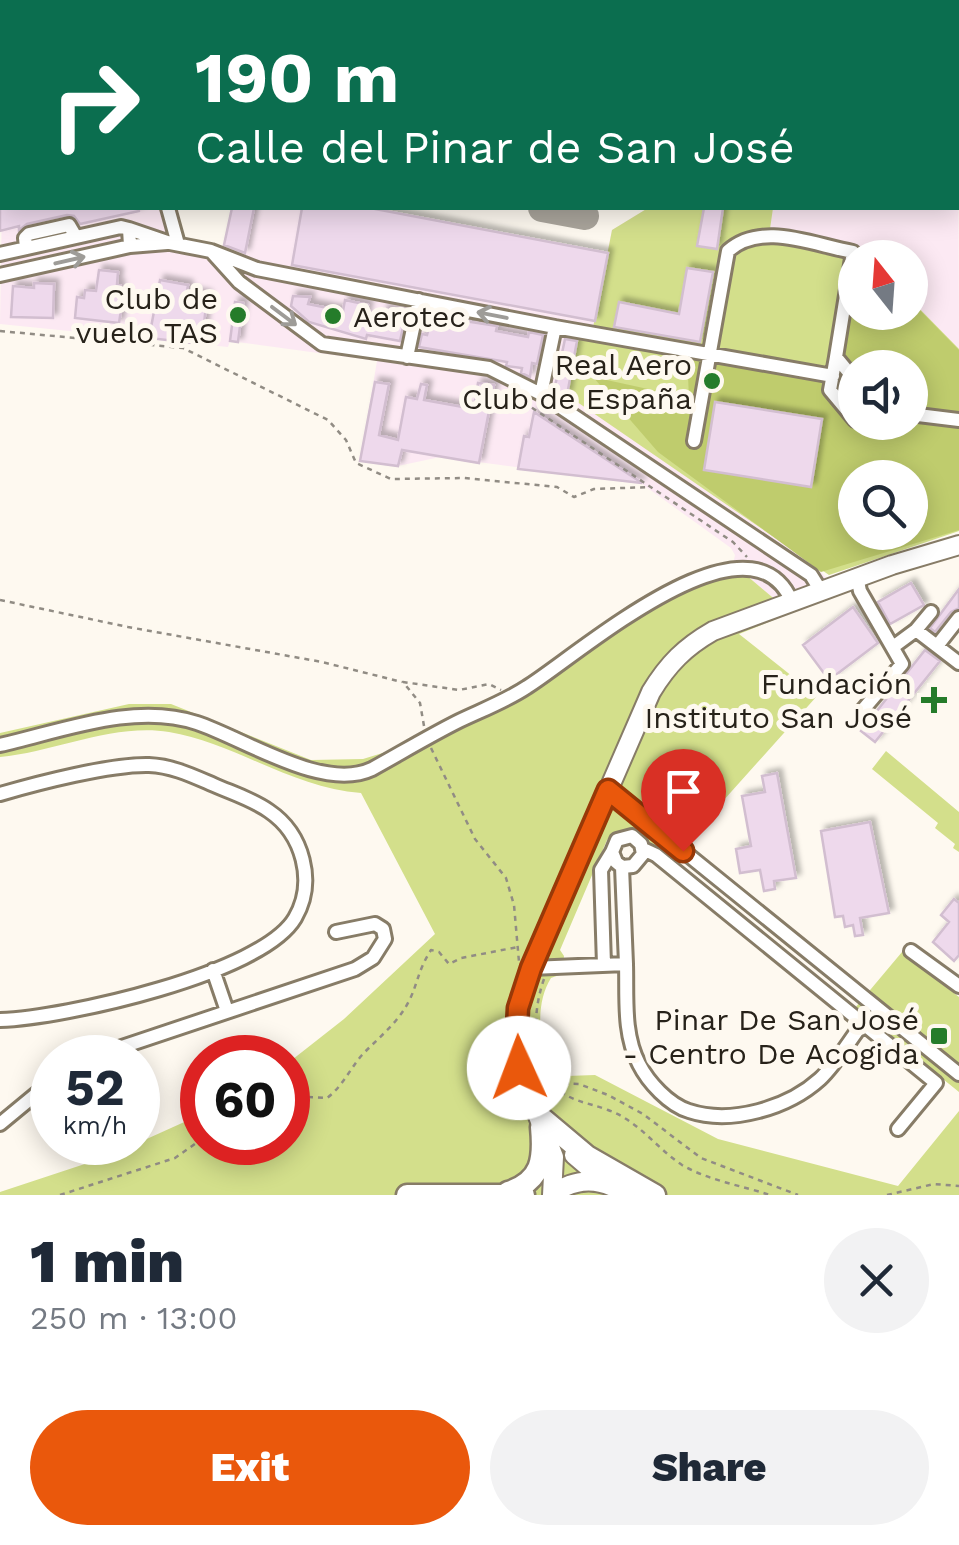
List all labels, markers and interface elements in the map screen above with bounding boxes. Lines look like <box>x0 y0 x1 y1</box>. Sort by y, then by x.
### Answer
text: 190 m <box>195 37 399 119</box>
icon: right <box>30 40 160 170</box>
text: Calle del Pinar de San José <box>195 121 795 174</box>
north arrow <box>838 240 928 330</box>
map controls <box>838 240 928 550</box>
one-way arrow <box>53 249 85 268</box>
place label: Club de vuelo TAS <box>76 281 218 350</box>
place label: Aerotec <box>353 299 466 334</box>
marker: Club de vuelo TAS <box>227 304 249 326</box>
one-way arrow <box>477 304 509 323</box>
one-way arrow <box>270 305 297 326</box>
marker: Aerotec <box>322 305 344 327</box>
place label: Real Aero Club de España <box>462 347 692 416</box>
button: sound <box>838 350 928 440</box>
marker: Real Aero Club de España <box>701 370 723 392</box>
button: search <box>838 460 928 550</box>
place label: Fundación Instituto San José <box>645 666 912 735</box>
marker: Fundación Instituto San José <box>921 687 947 713</box>
pin <box>641 749 726 852</box>
icon: arrive <box>656 764 711 819</box>
place label: Pinar De San José - Centro De Acogida <box>623 1002 919 1071</box>
position arrow <box>467 1016 571 1120</box>
marker: Pinar De San José - Centro De Acogida <box>928 1025 950 1047</box>
speed limit sign: 60 <box>180 1035 310 1165</box>
text: 52 <box>66 1058 124 1117</box>
text: km/h <box>63 1111 127 1140</box>
text: 1 min <box>30 1226 184 1297</box>
button: close <box>824 1228 929 1333</box>
text: 250 m · 13:00 <box>30 1299 237 1337</box>
button: Exit <box>30 1410 470 1525</box>
button: Share <box>490 1410 929 1525</box>

